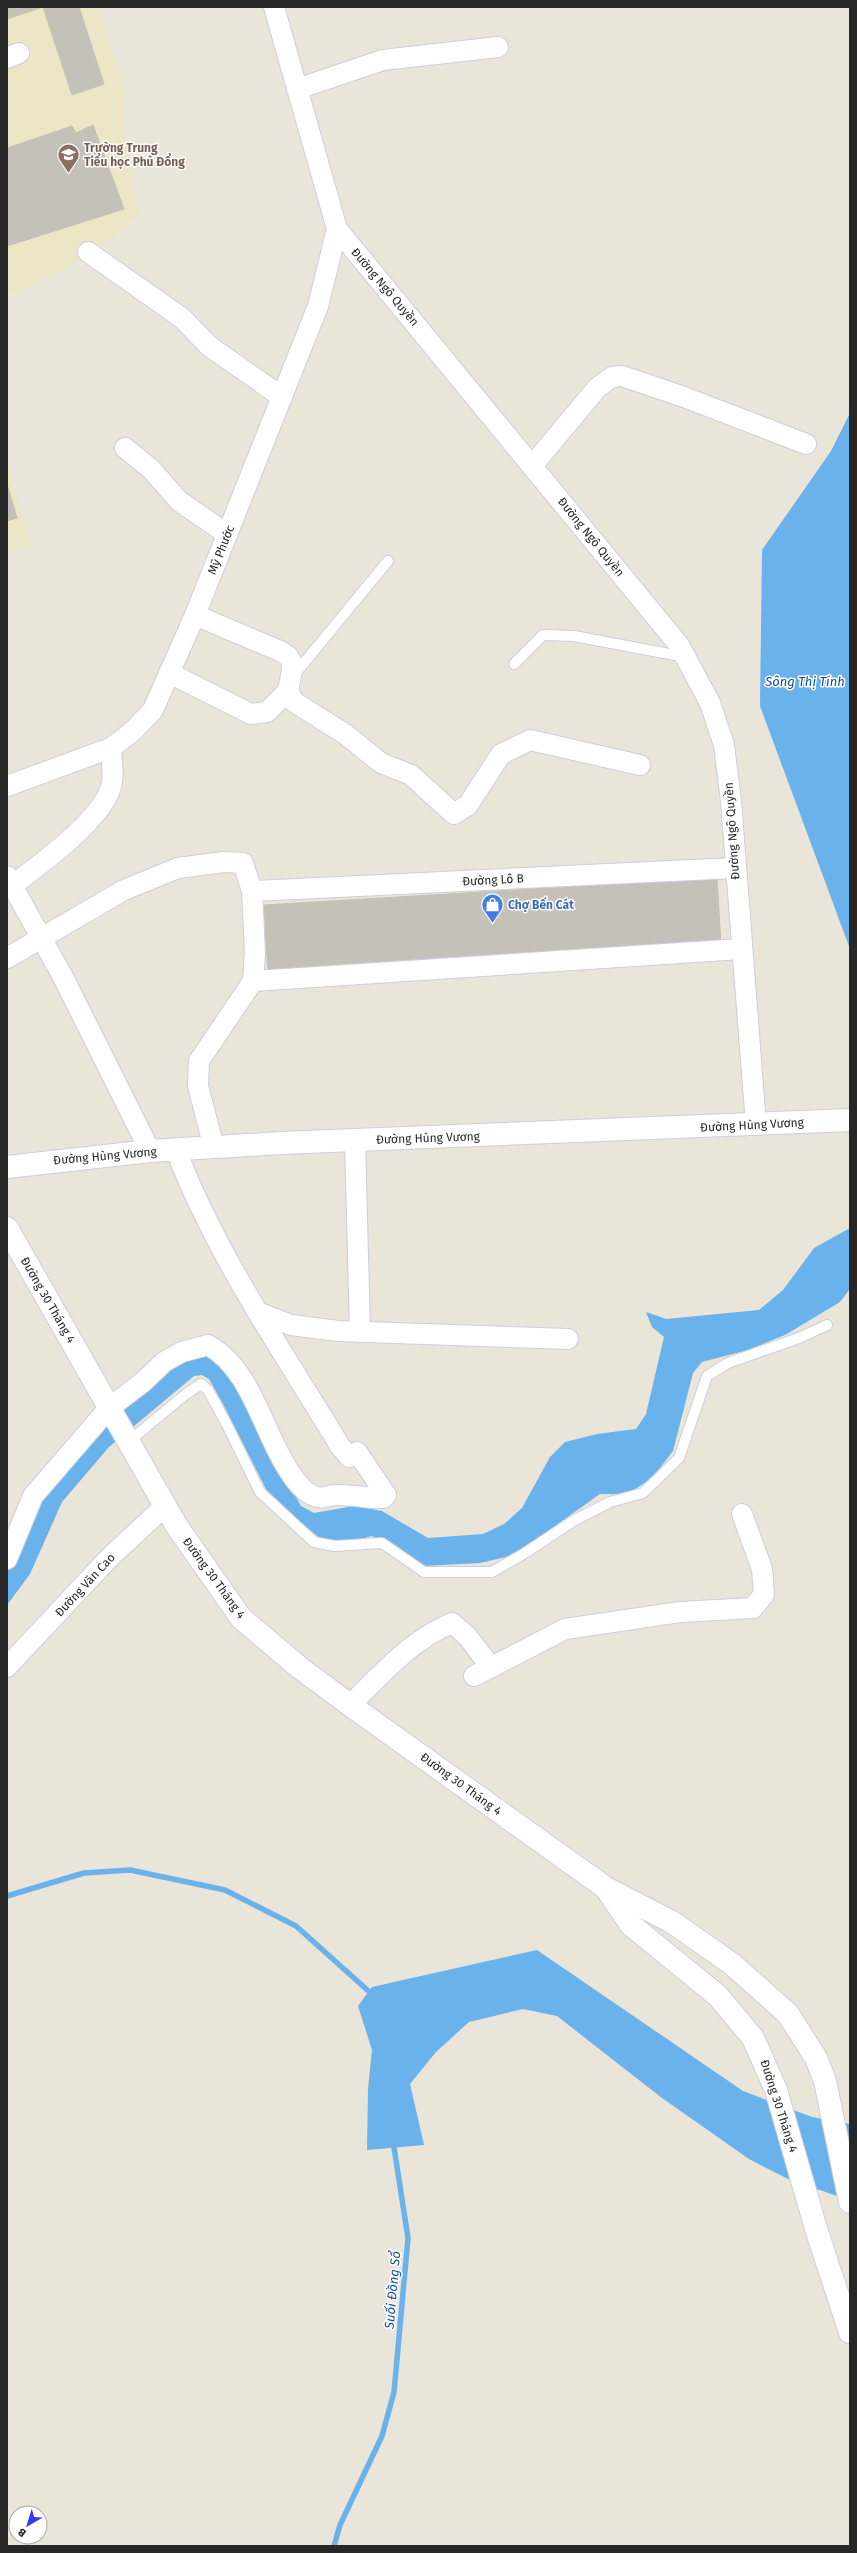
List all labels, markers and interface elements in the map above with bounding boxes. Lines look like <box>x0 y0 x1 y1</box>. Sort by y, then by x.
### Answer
place label: Trường Trung Tiểu học Phù Đổng <box>84 141 185 169</box>
school or university icon: Trường Trung Tiểu học Phù Đổng <box>56 142 82 175</box>
street label: Đường Ngô Quyền <box>348 244 422 329</box>
street label: Đường Ngô Quyền <box>555 494 628 579</box>
street label: Mỹ Phước <box>205 523 237 577</box>
water label: Sông Thị Tính <box>764 674 845 689</box>
street label: Đường Ngô Quyền <box>721 782 742 880</box>
street label: Đường Lô B <box>462 871 524 889</box>
shop icon: Chợ Bến Cát <box>479 892 505 925</box>
place label: Chợ Bến Cát <box>508 896 574 912</box>
street label: Đường Hùng Vương <box>700 1115 805 1135</box>
street label: Đường Hùng Vương <box>376 1129 481 1147</box>
street label: Đường Hùng Vương <box>53 1144 158 1167</box>
street label: Đường 30 Tháng 4 <box>18 1255 79 1346</box>
street label: Đường 30 Tháng 4 <box>180 1535 249 1622</box>
street label: Đường Văn Cao <box>52 1550 118 1620</box>
street label: Đường 30 Tháng 4 <box>418 1750 505 1819</box>
street label: Đường 30 Tháng 4 <box>757 2058 801 2155</box>
water label: Suối Đồng Sổ <box>381 2250 403 2331</box>
north arrow <box>8 2505 48 2545</box>
text: B <box>15 2525 29 2540</box>

